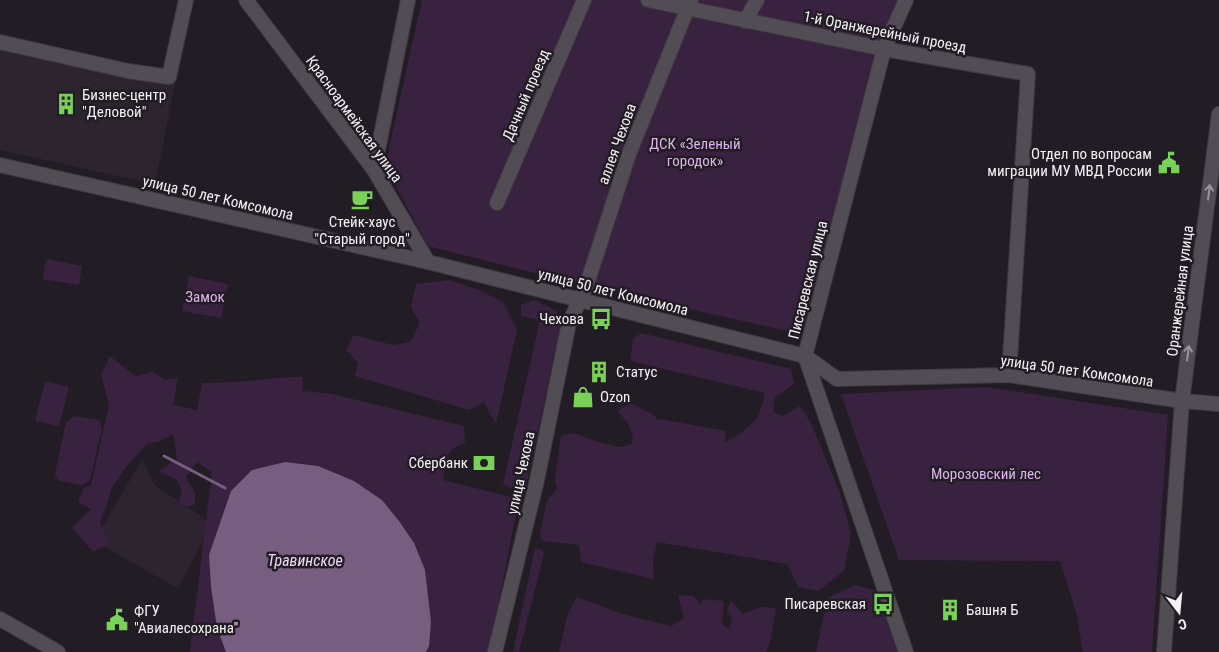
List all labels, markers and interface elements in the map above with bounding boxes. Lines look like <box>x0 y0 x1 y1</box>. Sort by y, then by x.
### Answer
street label: 1-й Оранжерейный проезд <box>802 7 968 57</box>
street label: Дачный проезд <box>499 47 553 143</box>
street label: Красноармейская улица <box>302 52 406 186</box>
place label: Бизнес-центр "Деловой" <box>82 86 166 121</box>
building icon: Бизнес-центр "Деловой" <box>53 91 79 117</box>
street label: аллея Чехова <box>594 101 640 187</box>
park label: ДСК «Зеленый городок» <box>649 135 741 170</box>
place label: Отдел по вопросам миграции МУ МВД России <box>987 145 1152 180</box>
public building icon: Отдел по вопросам миграции МУ МВД России <box>1156 150 1182 176</box>
street label: улица 50 лет Комсомола <box>141 172 295 224</box>
one-way arrow <box>1204 184 1214 200</box>
cafe icon: Стейк-хаус "Старый город" <box>349 186 375 212</box>
place label: Стейк-хаус "Старый город" <box>314 213 410 248</box>
street label: Писаревская улица <box>785 219 831 341</box>
street label: Оранжерейная улица <box>1163 224 1197 358</box>
street label: улица 50 лет Комсомола <box>536 265 690 319</box>
park label: Замок <box>185 288 225 306</box>
bus stop icon: Чехова <box>588 306 614 332</box>
place label: Чехова <box>539 310 584 328</box>
one-way arrow <box>1183 345 1193 361</box>
street label: улица 50 лет Комсомола <box>999 351 1155 391</box>
building icon: Статус <box>586 359 612 385</box>
place label: Статус <box>616 363 657 381</box>
shop icon: Ozon <box>570 384 596 410</box>
place label: Ozon <box>600 388 630 406</box>
street label: улица Чехова <box>503 430 539 516</box>
bank icon: Сбербанк <box>471 450 497 476</box>
place label: Сбербанк <box>408 454 468 472</box>
park label: Морозовский лес <box>931 465 1041 483</box>
water label: Травинское <box>267 551 343 570</box>
north arrow <box>1154 587 1204 637</box>
bus stop icon: Писаревская <box>870 591 896 617</box>
place label: Писаревская <box>784 595 866 613</box>
building icon: Башня Б <box>937 597 963 623</box>
place label: Башня Б <box>966 601 1019 619</box>
place label: ФГУ "Авиалесохрана" <box>134 602 238 637</box>
public building icon: ФГУ "Авиалесохрана" <box>104 607 130 633</box>
text: С <box>1177 616 1189 633</box>

